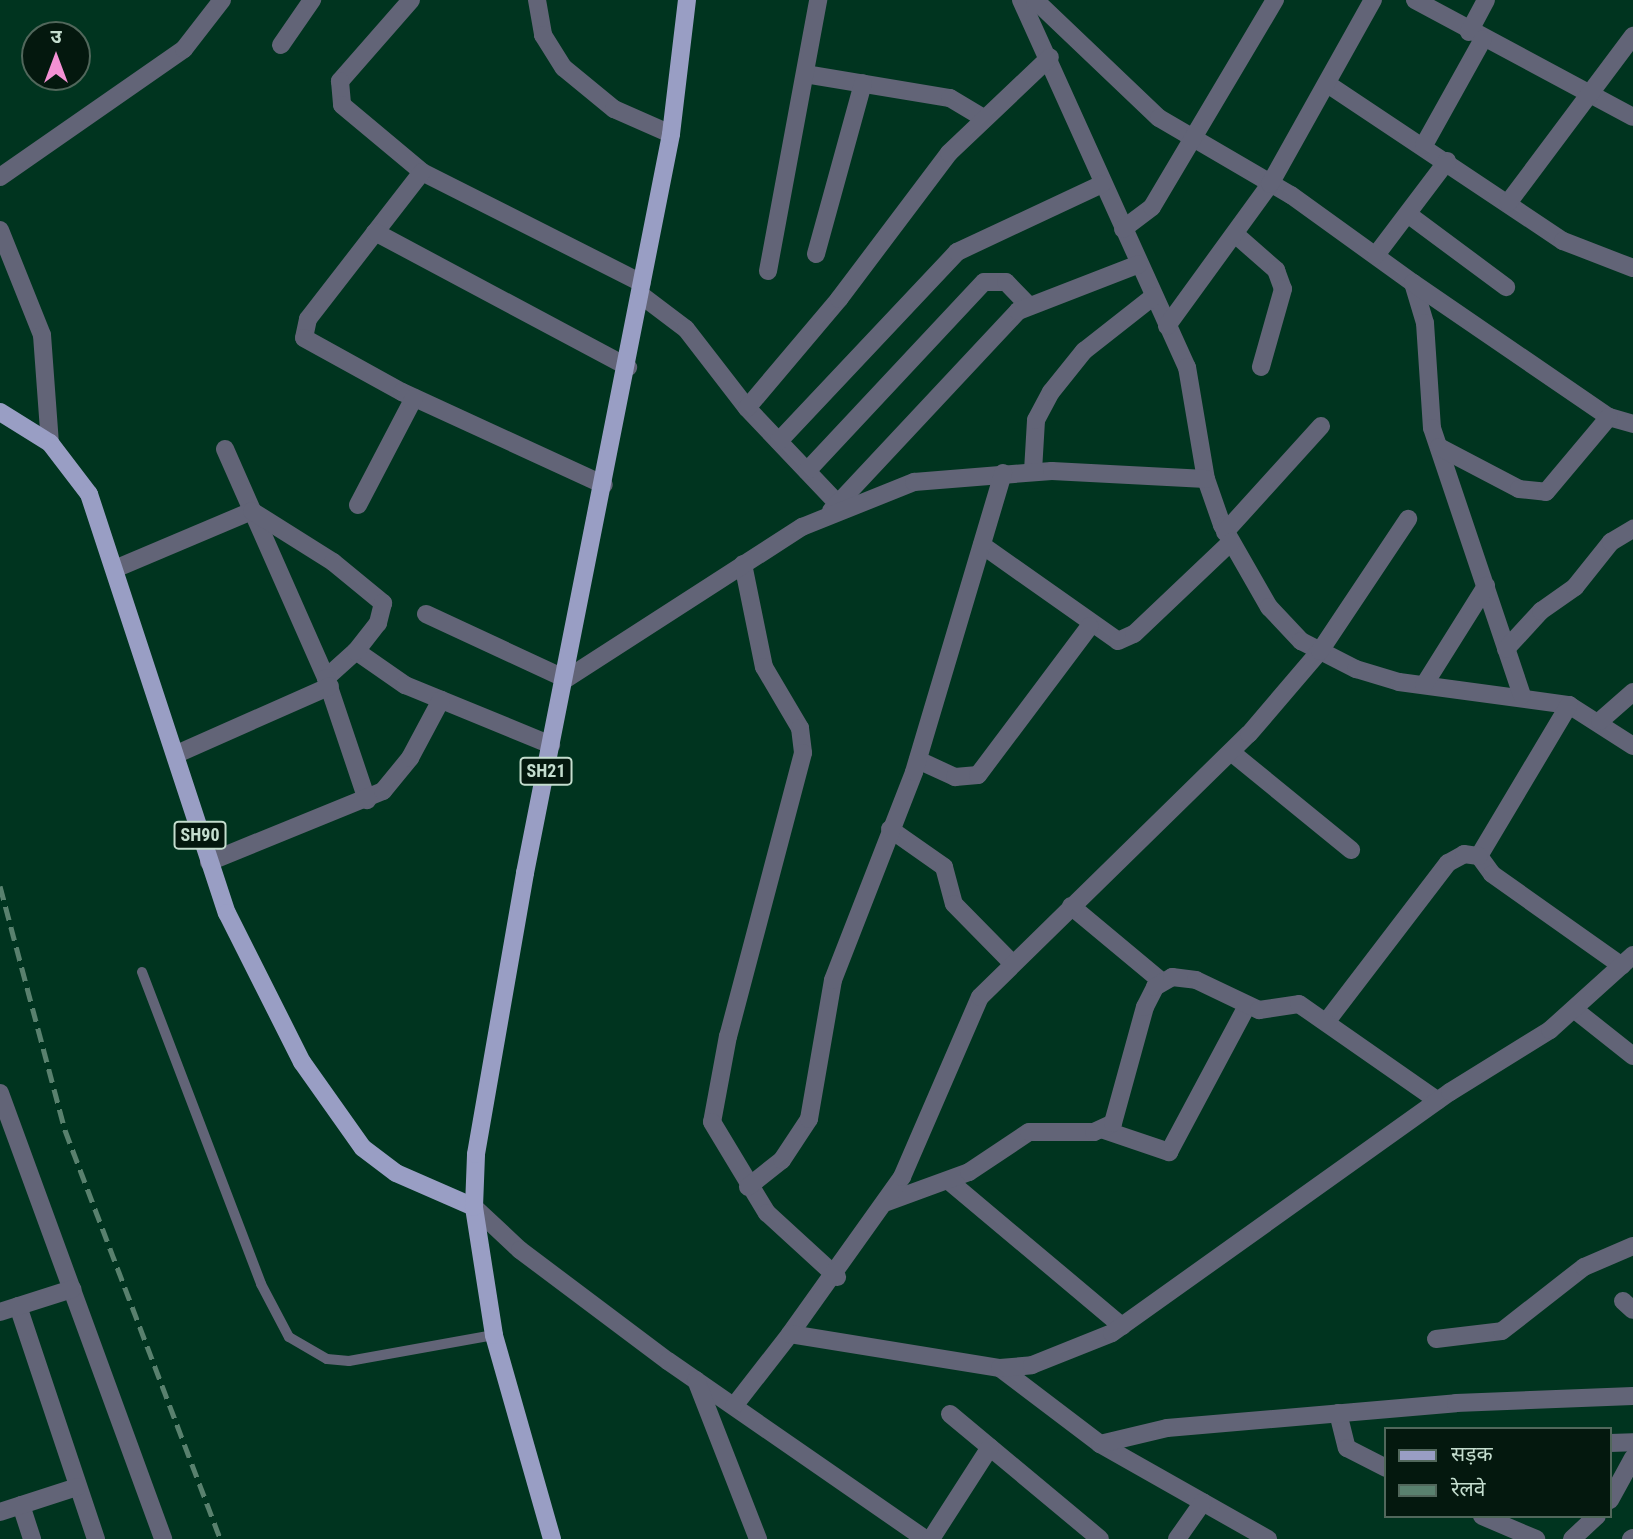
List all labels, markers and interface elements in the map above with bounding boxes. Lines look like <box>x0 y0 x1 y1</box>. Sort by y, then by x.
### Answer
north arrow <box>21 21 91 91</box>
text: उ <box>50 25 62 48</box>
road number: SH21 <box>518 756 574 786</box>
road number: SH90 <box>172 820 228 850</box>
legend <box>1384 1427 1612 1518</box>
text: सड़क <box>1451 1442 1493 1466</box>
text: रेलवे <box>1451 1477 1486 1501</box>

